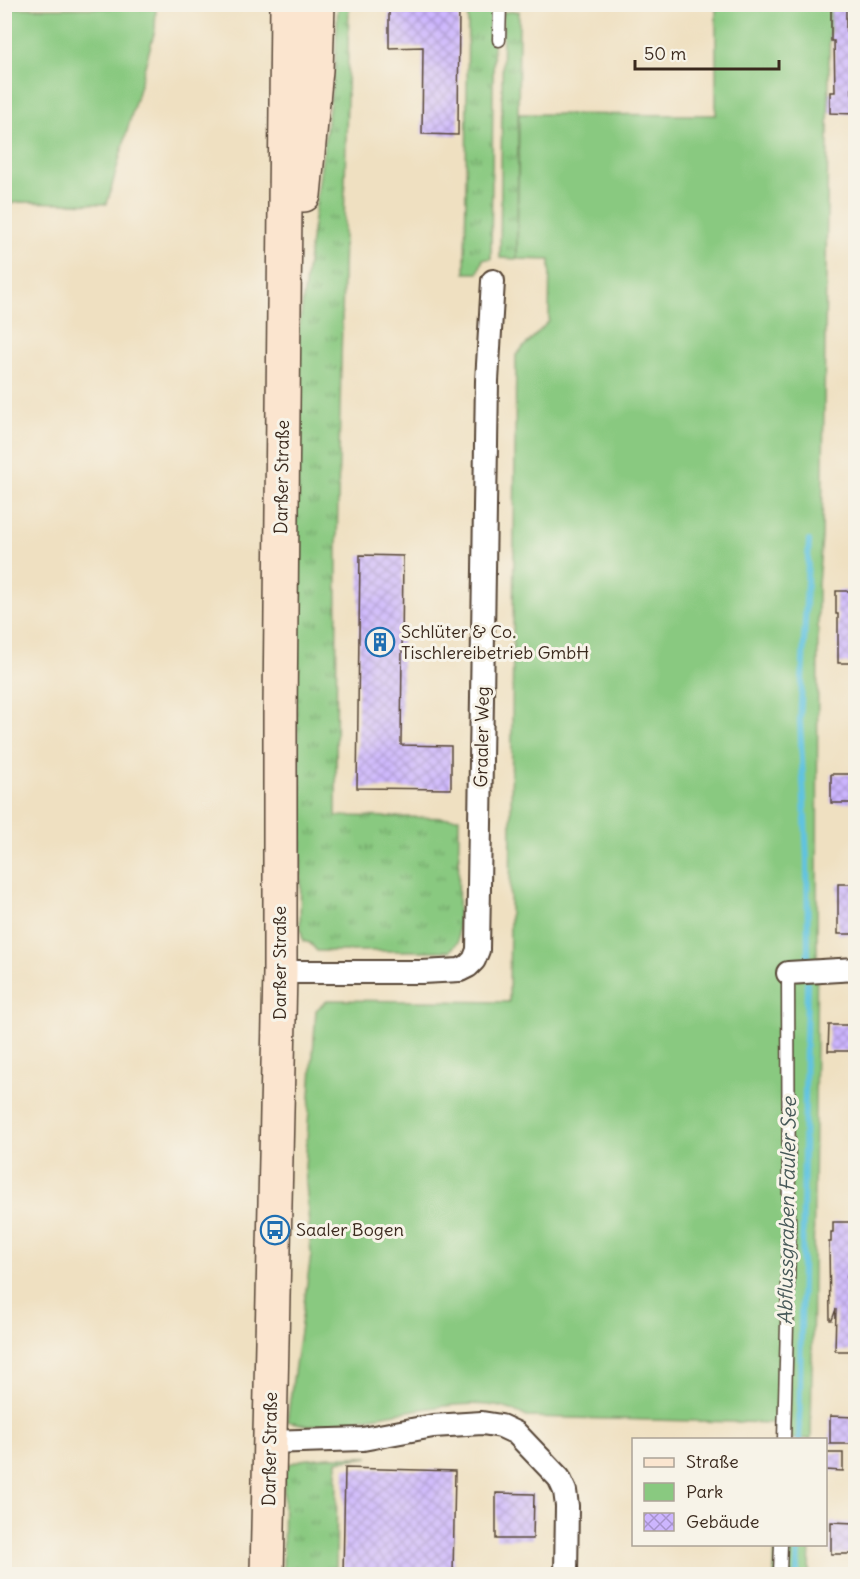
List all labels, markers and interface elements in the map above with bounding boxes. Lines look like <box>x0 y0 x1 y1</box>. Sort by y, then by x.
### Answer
scale bar <box>635 33 779 71</box>
text: 50 m <box>644 42 686 65</box>
street label: Darßer Straße <box>269 420 294 534</box>
place label: Schlüter & Co. Tischlereibetrieb GmbH <box>401 620 589 664</box>
building icon: Schlüter & Co. Tischlereibetrieb GmbH <box>364 626 396 658</box>
street label: Graaler Weg <box>469 686 494 788</box>
street label: Darßer Straße <box>268 906 291 1020</box>
water label: Abflussgraben Fauler See <box>772 1096 801 1325</box>
bus stop icon: Saaler Bogen <box>259 1214 291 1246</box>
place label: Saaler Bogen <box>296 1218 404 1241</box>
street label: Darßer Straße <box>257 1392 282 1506</box>
legend <box>632 1438 827 1546</box>
text: Straße <box>686 1450 739 1473</box>
text: Park <box>686 1480 723 1503</box>
text: Gebäude <box>686 1510 759 1533</box>

